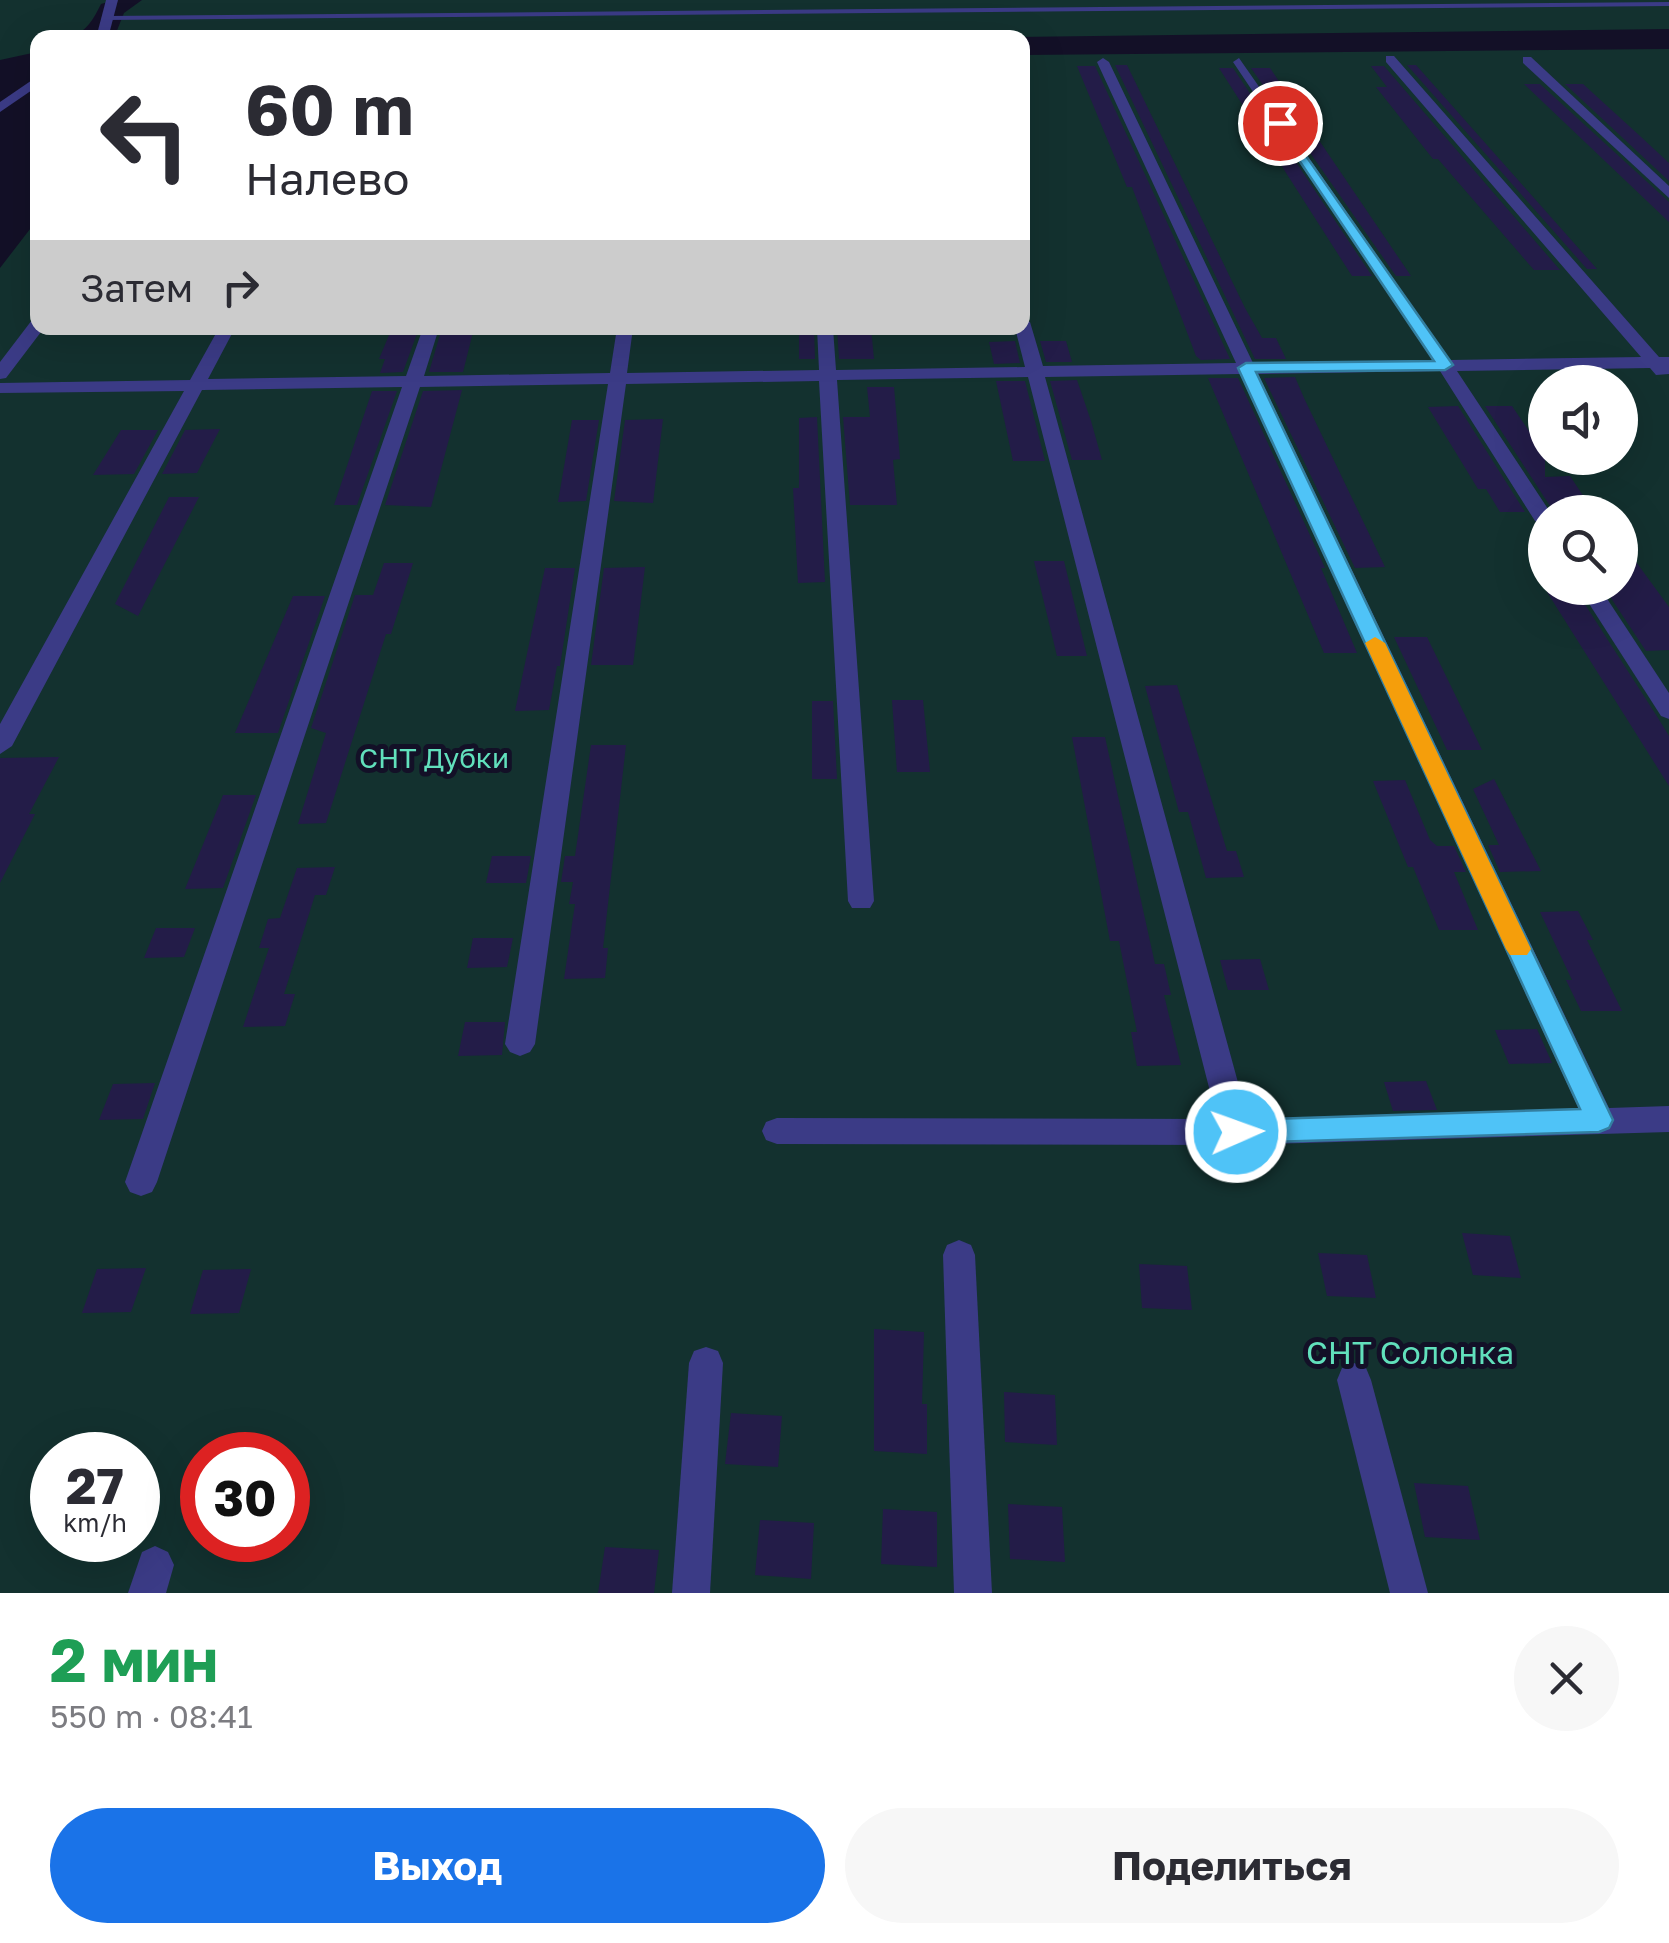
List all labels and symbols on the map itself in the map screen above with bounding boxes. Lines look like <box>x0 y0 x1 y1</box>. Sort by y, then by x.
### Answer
pin <box>1238 81 1323 166</box>
park label: СНТ Дубки <box>359 741 509 774</box>
position arrow <box>1184 1080 1288 1184</box>
park label: СНТ Солонка <box>1306 1333 1514 1371</box>
speed limit sign: 30 <box>180 1432 310 1562</box>

